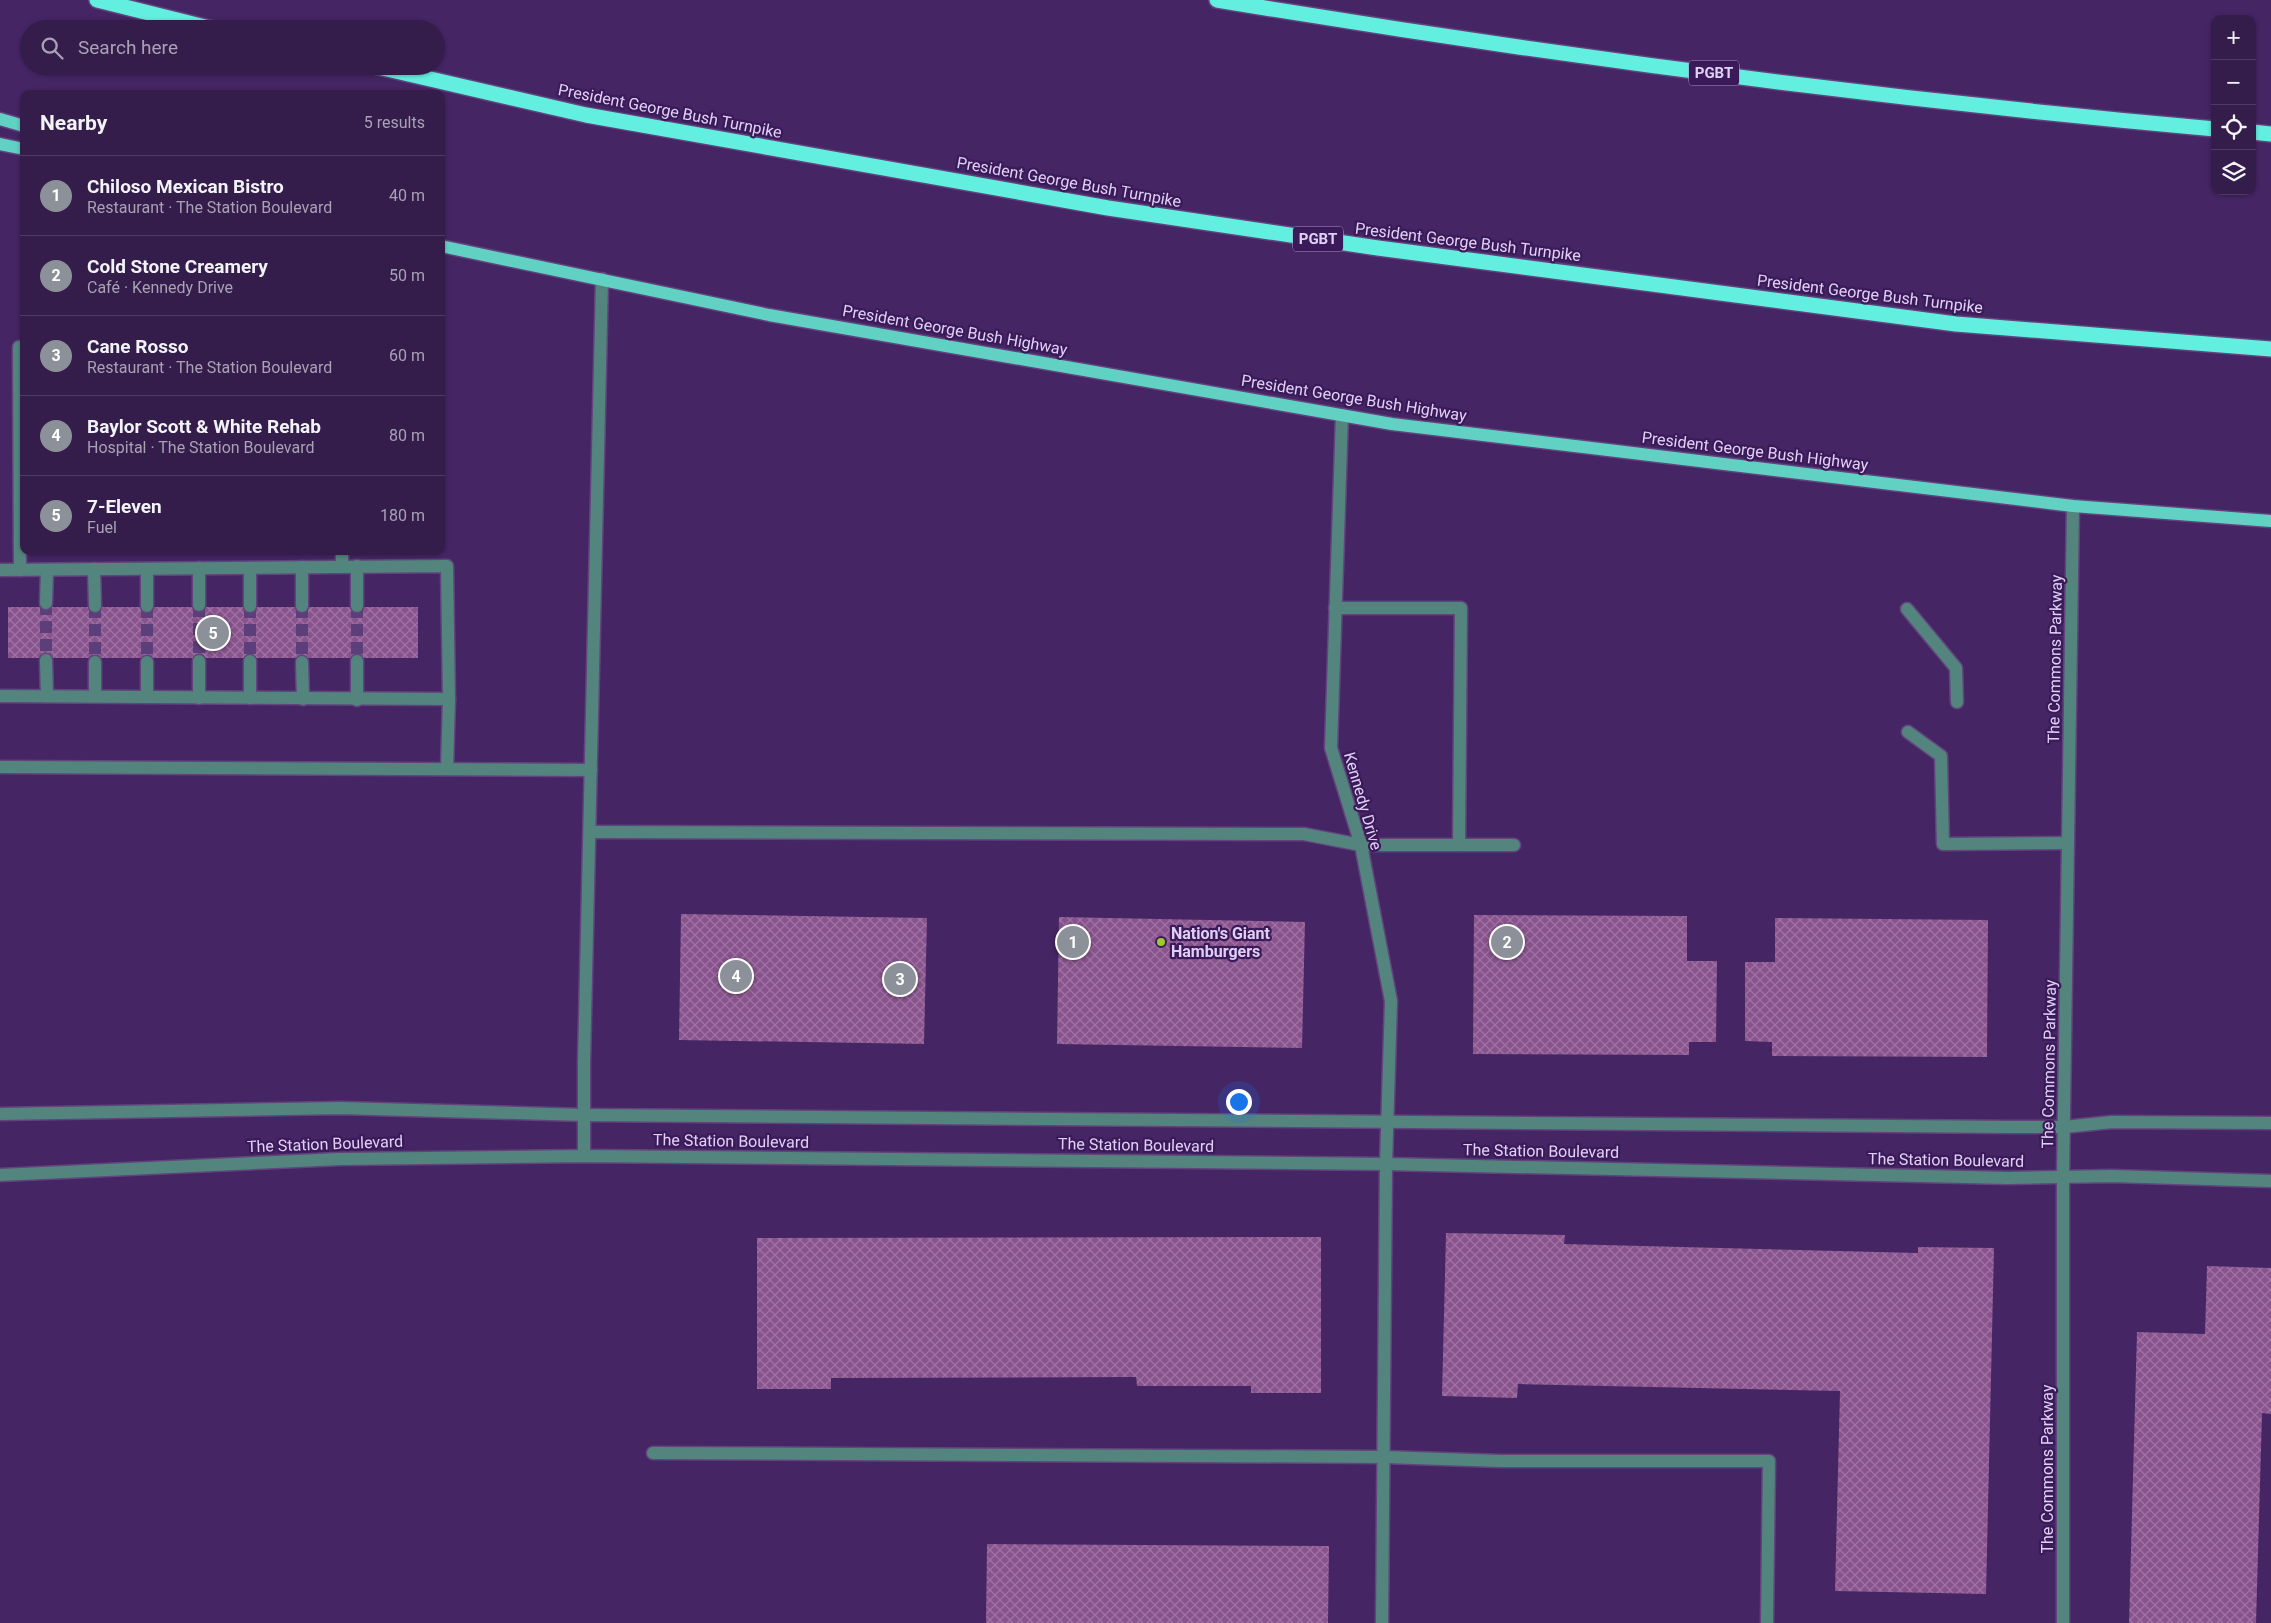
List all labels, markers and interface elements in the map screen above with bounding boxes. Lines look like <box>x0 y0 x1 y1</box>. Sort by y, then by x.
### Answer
map controls <box>2211 15 2256 195</box>
button: + <box>2211 15 2256 60</box>
search box <box>20 20 445 75</box>
icon: search <box>38 34 66 62</box>
text: Search here <box>78 36 178 59</box>
road number: PGBT <box>1689 60 1739 86</box>
button: − <box>2211 60 2256 105</box>
street label: President George Bush Turnpike <box>557 80 783 142</box>
button: locate <box>2211 105 2256 150</box>
text: Nearby <box>40 111 107 135</box>
text: 5 results <box>364 113 425 132</box>
button: layers <box>2211 150 2256 195</box>
street label: President George Bush Turnpike <box>955 153 1183 211</box>
text: Chiloso Mexican Bistro <box>87 175 284 198</box>
text: 1 <box>51 186 61 205</box>
text: 40 m <box>389 186 425 205</box>
text: Restaurant · The Station Boulevard <box>87 198 332 217</box>
street label: President George Bush Turnpike <box>1354 219 1582 265</box>
road number: PGBT <box>1293 226 1343 252</box>
text: Cold Stone Creamery <box>87 255 268 278</box>
text: 2 <box>51 266 61 285</box>
text: 50 m <box>389 266 425 285</box>
street label: President George Bush Turnpike <box>1756 271 1984 317</box>
text: Café · Kennedy Drive <box>87 278 233 297</box>
street label: President George Bush Highway <box>841 301 1069 359</box>
text: Cane Rosso <box>87 335 188 358</box>
text: 3 <box>51 346 61 365</box>
text: 60 m <box>389 346 425 365</box>
text: Restaurant · The Station Boulevard <box>87 358 332 377</box>
street label: President George Bush Highway <box>1240 371 1468 425</box>
text: Baylor Scott & White Rehab <box>87 415 321 438</box>
text: 4 <box>51 426 61 445</box>
text: 80 m <box>389 426 425 445</box>
street label: President George Bush Highway <box>1641 428 1870 474</box>
text: Hospital · The Station Boulevard <box>87 438 314 457</box>
text: 7-Eleven <box>87 495 162 518</box>
text: 5 <box>51 506 61 525</box>
text: 180 m <box>380 506 425 525</box>
text: Fuel <box>87 518 117 537</box>
street label: The Commons Parkway <box>2044 574 2066 744</box>
pin: 5 <box>197 614 229 652</box>
street label: Kennedy Drive <box>1340 750 1386 852</box>
pin: 1 <box>1057 923 1089 961</box>
pin: 2 <box>1491 923 1523 961</box>
place label: Nation's Giant Hamburgers <box>1171 924 1271 961</box>
marker: Nation's Giant Hamburgers <box>1155 936 1167 948</box>
pin: 4 <box>720 957 752 995</box>
pin: 3 <box>884 960 916 998</box>
street label: The Commons Parkway <box>2038 979 2060 1149</box>
your location <box>1226 1089 1252 1115</box>
street label: The Station Boulevard <box>653 1130 809 1152</box>
street label: The Station Boulevard <box>247 1132 403 1156</box>
street label: The Station Boulevard <box>1058 1134 1214 1156</box>
street label: The Station Boulevard <box>1463 1140 1619 1162</box>
street label: The Station Boulevard <box>1868 1149 2024 1171</box>
street label: The Commons Parkway <box>2038 1384 2057 1554</box>

